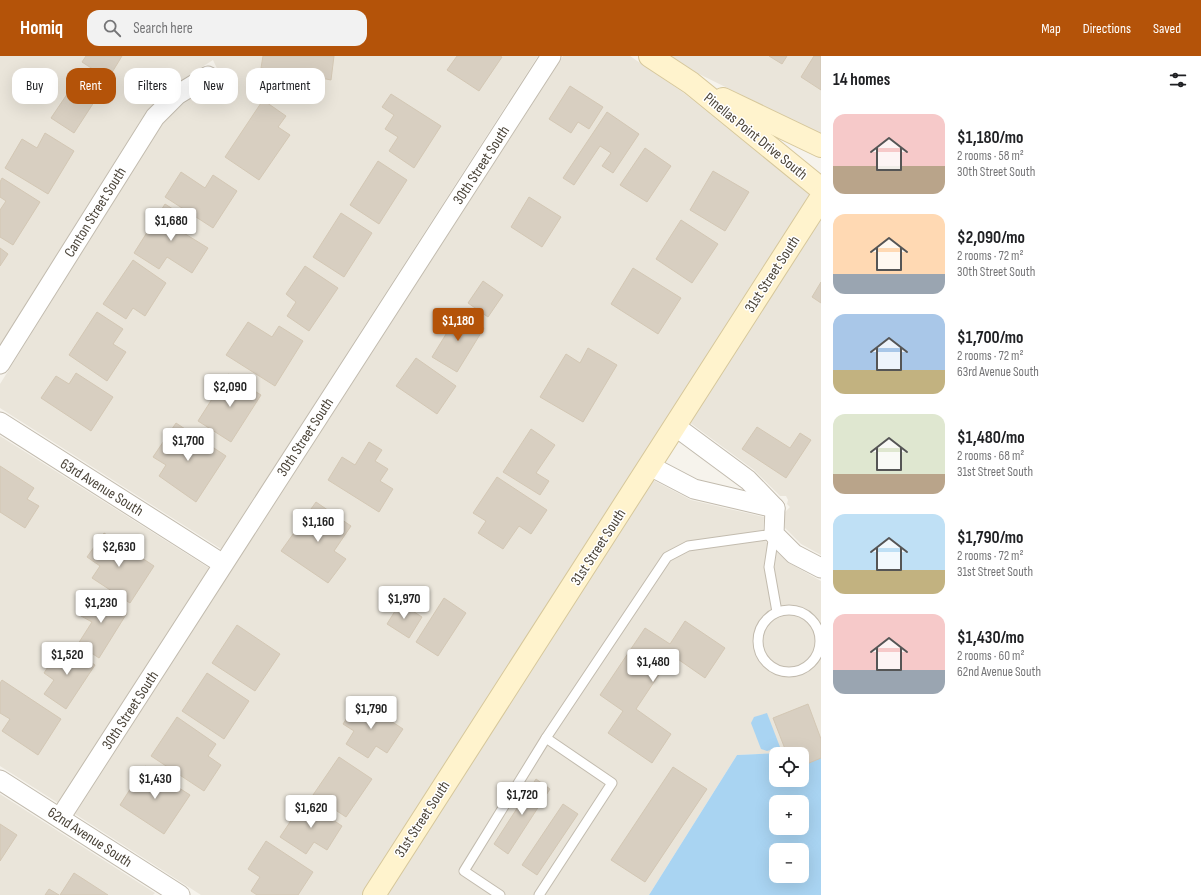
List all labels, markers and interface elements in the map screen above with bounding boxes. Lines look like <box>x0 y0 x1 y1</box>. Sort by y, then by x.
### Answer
search box <box>87 10 367 46</box>
text: Homiq <box>20 17 63 40</box>
icon: search <box>101 17 123 39</box>
text: Search here <box>133 19 193 38</box>
text: Map <box>1041 20 1061 37</box>
text: Directions <box>1083 20 1131 37</box>
text: Saved <box>1153 20 1181 37</box>
chip: Buy <box>12 68 58 104</box>
chip: Rent <box>66 68 116 104</box>
chip: Filters <box>124 68 181 104</box>
chip: New <box>189 68 238 104</box>
chip: Apartment <box>246 68 325 104</box>
icon: filters <box>1167 69 1189 91</box>
text: 14 homes <box>833 70 890 90</box>
street label: Pinellas Point Drive South <box>700 89 811 184</box>
street label: 30th Street South <box>449 122 514 208</box>
text: $1,180/mo <box>957 128 1023 148</box>
icon: home <box>865 130 913 178</box>
text: 2 rooms · 58 m² <box>957 148 1024 164</box>
street label: Canton Street South <box>60 164 131 261</box>
text: 30th Street South <box>957 164 1035 180</box>
pin: $1,680 <box>138 208 204 242</box>
text: $1,680 <box>154 213 188 229</box>
text: $2,090/mo <box>957 228 1025 248</box>
icon: home <box>865 230 913 278</box>
street label: 31st Street South <box>741 232 804 316</box>
text: 2 rooms · 72 m² <box>957 248 1023 264</box>
text: 30th Street South <box>957 264 1035 280</box>
pin: $1,180 <box>425 308 491 342</box>
text: $1,180 <box>442 313 474 329</box>
text: $1,700/mo <box>957 328 1023 348</box>
icon: home <box>865 330 913 378</box>
text: 2 rooms · 72 m² <box>957 348 1023 364</box>
text: 63rd Avenue South <box>957 364 1039 380</box>
pin: $2,090 <box>197 374 263 408</box>
text: $2,090 <box>213 379 247 395</box>
street label: 30th Street South <box>273 394 338 480</box>
pin: $1,700 <box>155 428 221 462</box>
text: $1,480/mo <box>957 428 1025 448</box>
icon: home <box>865 430 913 478</box>
text: $1,700 <box>172 433 204 449</box>
text: 2 rooms · 68 m² <box>957 448 1024 464</box>
street label: 63rd Avenue South <box>57 454 147 521</box>
text: 31st Street South <box>957 464 1033 480</box>
street label: 31st Street South <box>567 505 630 589</box>
pin: $1,160 <box>285 509 351 543</box>
text: $1,160 <box>302 514 334 530</box>
text: $1,790/mo <box>957 528 1023 548</box>
icon: home <box>865 530 913 578</box>
pin: $2,630 <box>86 534 152 568</box>
text: $2,630 <box>102 539 136 555</box>
text: 2 rooms · 72 m² <box>957 548 1023 564</box>
text: 31st Street South <box>957 564 1033 580</box>
pin: $1,970 <box>371 586 437 620</box>
pin: $1,230 <box>68 590 134 624</box>
text: $1,970 <box>388 591 420 607</box>
text: $1,230 <box>85 595 117 611</box>
text: $1,430/mo <box>957 628 1024 648</box>
icon: home <box>865 630 913 678</box>
pin: $1,520 <box>34 642 100 676</box>
text: $1,520 <box>51 647 83 663</box>
text: 2 rooms · 60 m² <box>957 648 1024 664</box>
pin: $1,480 <box>620 649 686 683</box>
text: $1,480 <box>636 654 670 670</box>
text: 62nd Avenue South <box>957 664 1041 680</box>
street label: 30th Street South <box>98 667 163 753</box>
pin: $1,790 <box>338 696 404 730</box>
text: $1,790 <box>355 701 387 717</box>
map controls <box>769 747 809 883</box>
button: locate <box>769 747 809 787</box>
pin: $1,430 <box>122 766 188 800</box>
text: $1,430 <box>138 771 172 787</box>
street label: 31st Street South <box>391 777 454 861</box>
pin: $1,720 <box>489 782 555 816</box>
text: $1,720 <box>506 787 538 803</box>
pin: $1,620 <box>278 795 344 829</box>
button: + <box>769 795 809 835</box>
text: $1,620 <box>294 800 328 816</box>
street label: 62nd Avenue South <box>44 803 136 872</box>
button: − <box>769 843 809 883</box>

